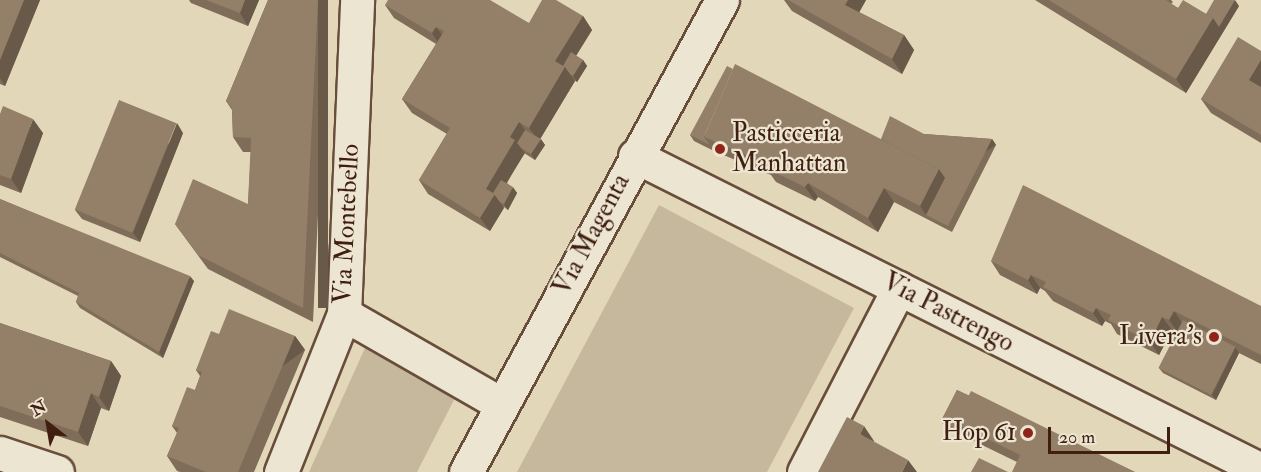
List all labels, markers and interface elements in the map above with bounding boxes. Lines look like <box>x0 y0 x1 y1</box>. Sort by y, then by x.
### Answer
place label: Pasticceria Manhattan <box>732 118 846 180</box>
marker: Pasticceria Manhattan <box>713 142 727 156</box>
street label: Via Montebello <box>327 143 367 305</box>
street label: Via Magenta <box>547 169 637 301</box>
street label: Via Pastrengo <box>877 267 1019 359</box>
place label: Livera's <box>1119 321 1202 353</box>
marker: Livera's <box>1207 330 1221 344</box>
north arrow <box>18 394 78 454</box>
text: N <box>27 396 50 421</box>
scale bar <box>1051 415 1172 453</box>
place label: Hop 61 <box>942 417 1016 449</box>
marker: Hop 61 <box>1021 426 1035 440</box>
text: 20 m <box>1059 426 1095 449</box>

